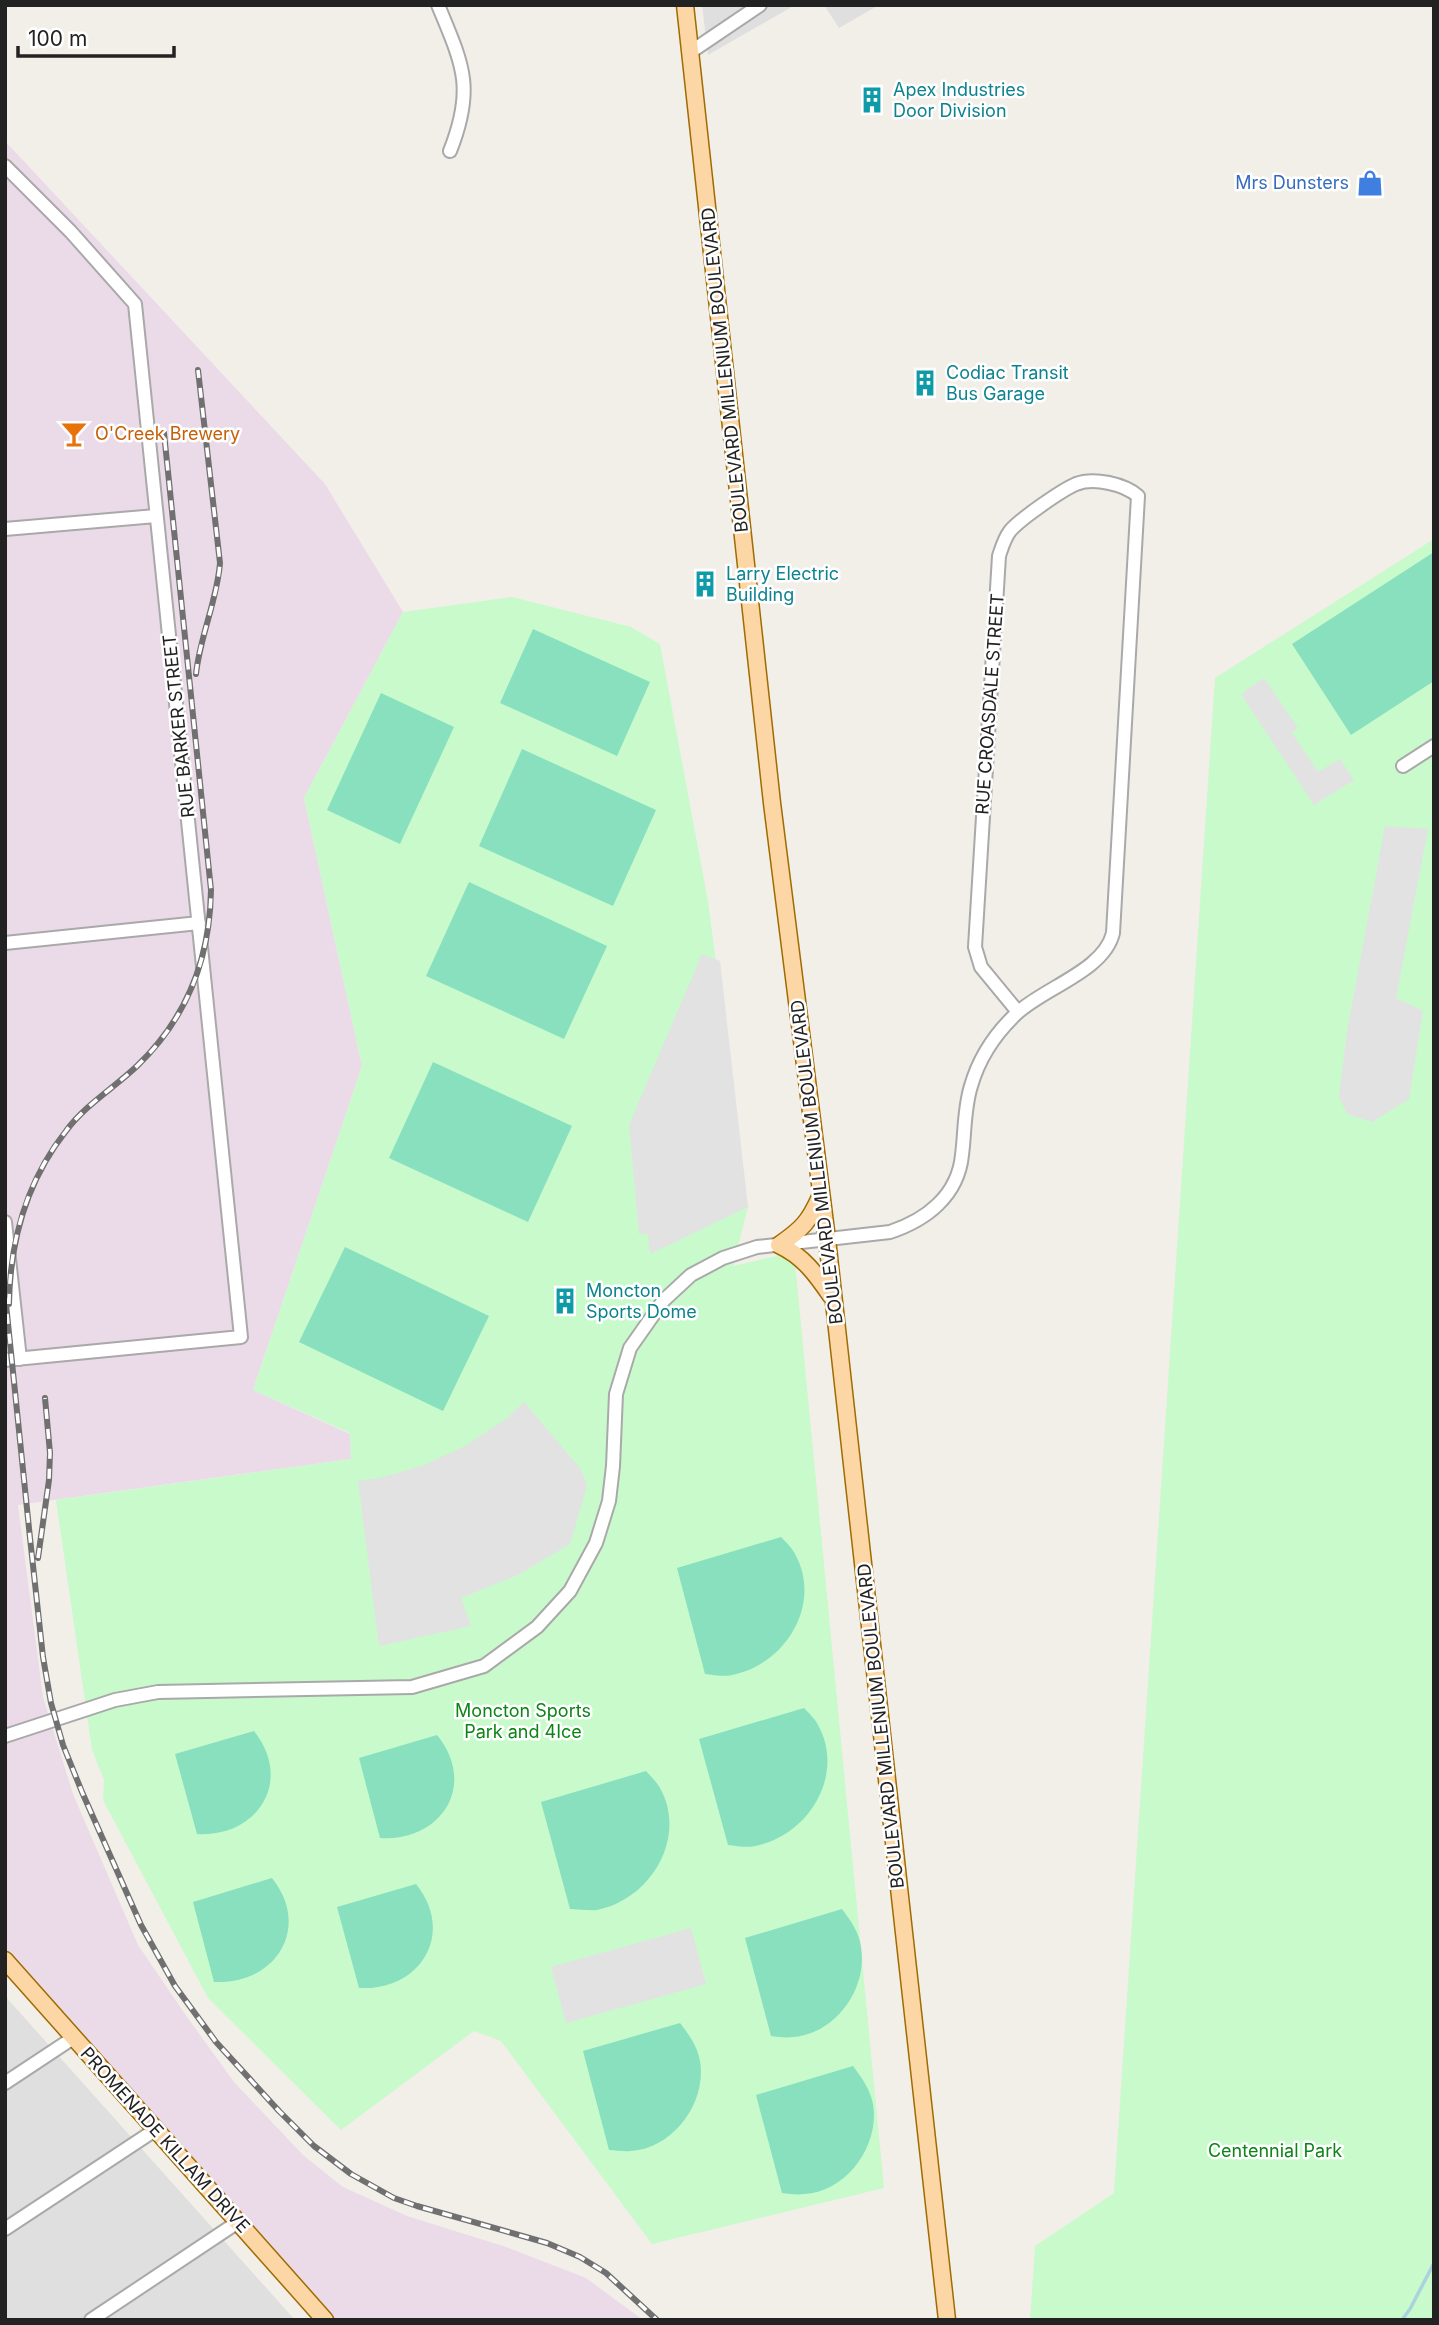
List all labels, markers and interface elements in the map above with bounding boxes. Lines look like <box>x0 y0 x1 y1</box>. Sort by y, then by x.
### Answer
scale bar <box>18 14 173 58</box>
text: 100 m <box>28 26 87 51</box>
place label: Apex Industries Door Division <box>893 79 1025 121</box>
building icon: Apex Industries Door Division <box>857 85 887 115</box>
shop icon: Mrs Dunsters <box>1355 168 1385 198</box>
place label: Mrs Dunsters <box>1235 172 1349 193</box>
street label: BOULEVARD MILLENIUM BOULEVARD <box>697 207 752 534</box>
place label: Codiac Transit Bus Garage <box>946 362 1069 404</box>
building icon: Codiac Transit Bus Garage <box>910 368 940 398</box>
bar icon: O'Creek Brewery <box>59 419 89 449</box>
place label: O'Creek Brewery <box>95 423 240 444</box>
place label: Larry Electric Building <box>726 563 839 605</box>
building icon: Larry Electric Building <box>690 569 720 599</box>
street label: RUE CROASDALE STREET <box>971 593 1008 815</box>
street label: RUE BARKER STREET <box>158 633 199 819</box>
street label: BOULEVARD MILLENIUM BOULEVARD <box>786 999 847 1325</box>
place label: Moncton Sports Dome <box>586 1280 697 1322</box>
building icon: Moncton Sports Dome <box>550 1286 580 1316</box>
street label: BOULEVARD MILLENIUM BOULEVARD <box>853 1563 908 1890</box>
park label: Moncton Sports Park and 4Ice <box>455 1700 591 1742</box>
street label: PROMENADE KILLAM DRIVE <box>76 2043 254 2237</box>
park label: Centennial Park <box>1208 2140 1342 2161</box>

